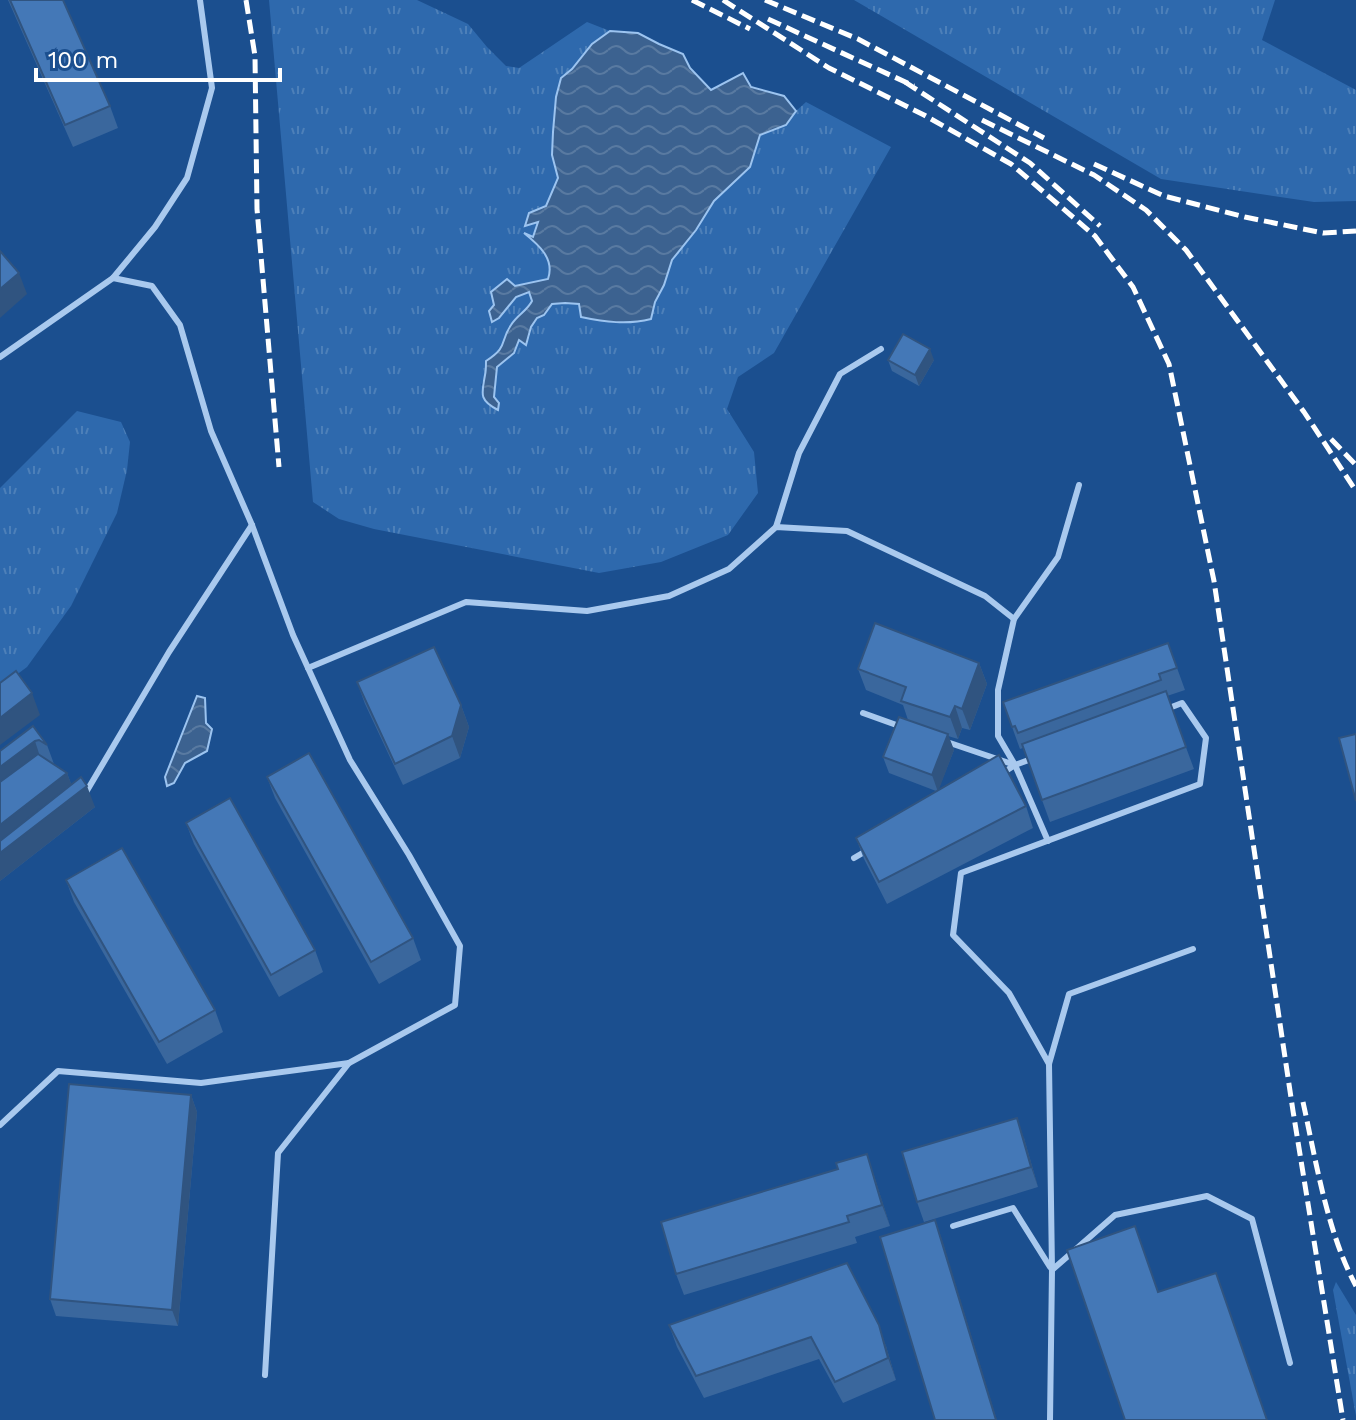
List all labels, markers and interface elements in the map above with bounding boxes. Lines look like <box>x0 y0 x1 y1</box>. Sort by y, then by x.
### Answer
scale bar <box>36 32 280 82</box>
text: 100 m <box>48 46 118 74</box>

